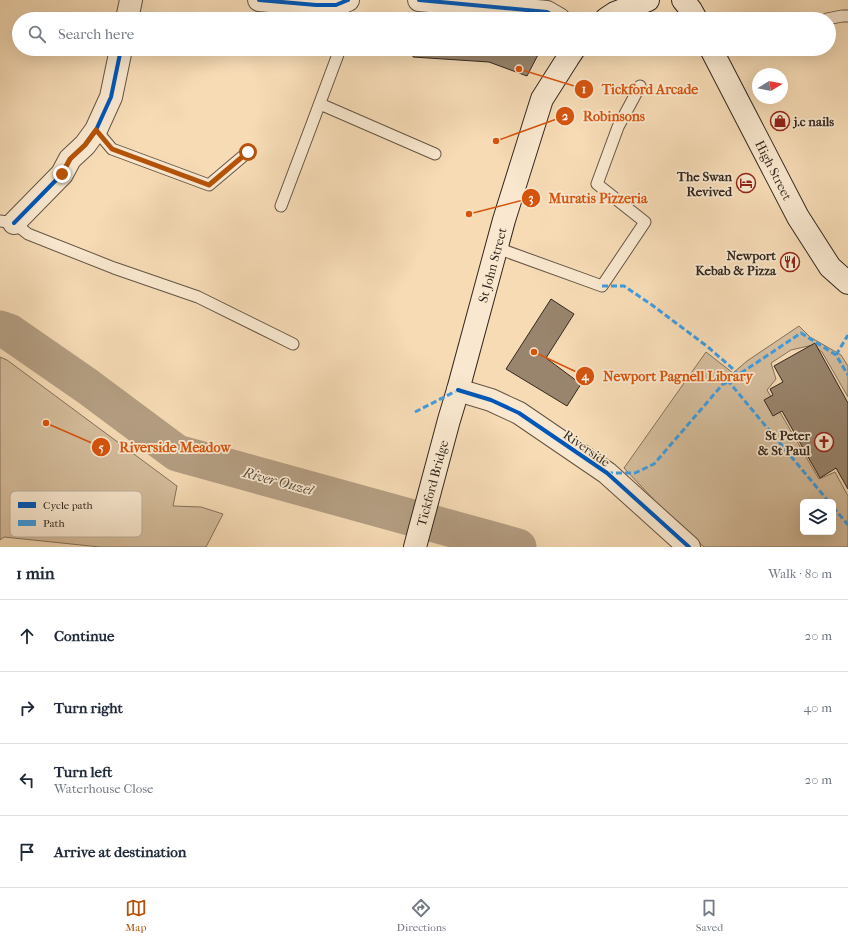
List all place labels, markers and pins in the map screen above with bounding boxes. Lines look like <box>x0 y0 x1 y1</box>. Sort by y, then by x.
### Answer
callout: Tickford Arcade <box>574 76 707 102</box>
callout: Robinsons <box>555 103 653 129</box>
shop icon: j.c nails <box>769 110 791 132</box>
place label: j.c nails <box>792 114 834 129</box>
place label: The Swan Revived <box>676 169 733 199</box>
hotel icon: The Swan Revived <box>735 172 757 194</box>
callout: Muratis Pizzeria <box>521 185 656 211</box>
place label: Newport Kebab & Pizza <box>695 248 777 278</box>
restaurant icon: Newport Kebab & Pizza <box>779 251 801 273</box>
callout: Newport Pagnell Library <box>575 363 761 389</box>
place label: St Peter & St Paul <box>758 428 810 458</box>
church icon: St Peter & St Paul <box>813 431 835 453</box>
callout: Riverside Meadow <box>91 434 239 460</box>

